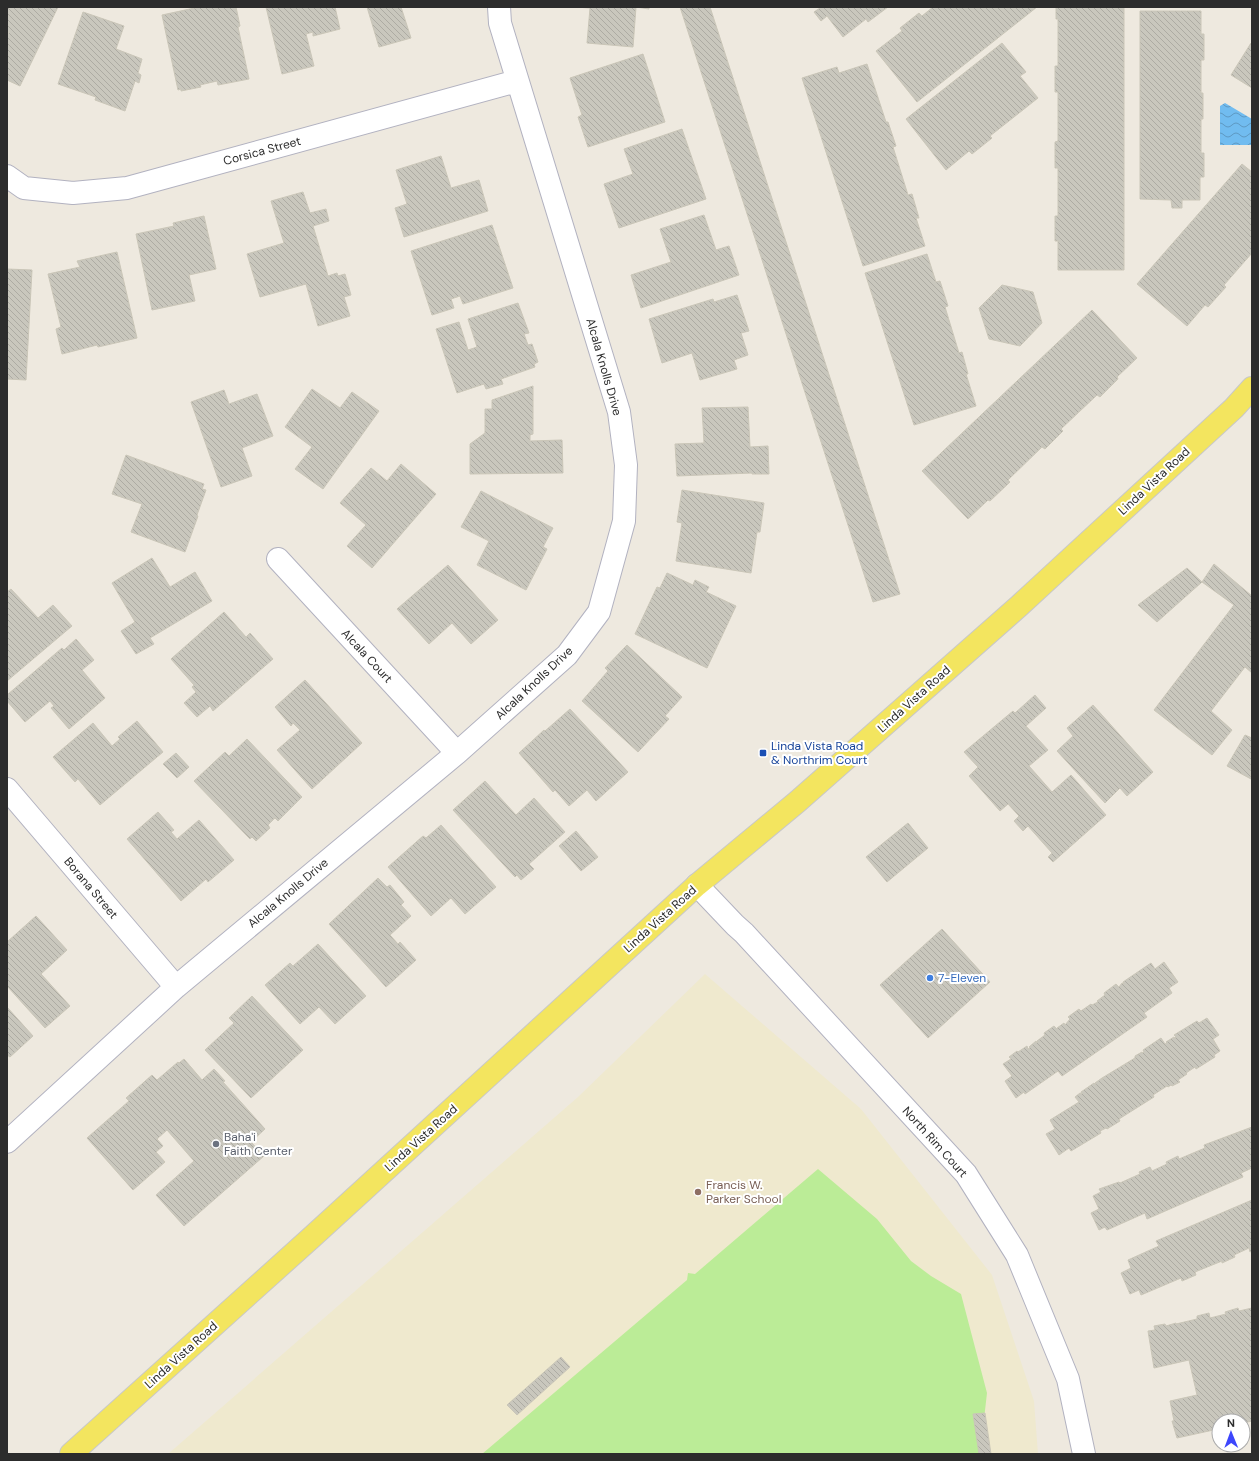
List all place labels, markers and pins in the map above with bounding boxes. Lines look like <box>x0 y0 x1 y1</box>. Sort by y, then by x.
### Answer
place label: Linda Vista Road & Northrim Court <box>771 738 868 768</box>
marker: Linda Vista Road & Northrim Court <box>758 748 768 758</box>
place label: 7-Eleven <box>938 970 986 986</box>
marker: 7-Eleven <box>925 973 935 983</box>
place label: Baha'i Faith Center <box>224 1129 293 1159</box>
marker: Baha'i Faith Center <box>211 1139 221 1149</box>
place label: Francis W. Parker School <box>706 1177 781 1207</box>
marker: Francis W. Parker School <box>693 1187 703 1197</box>

